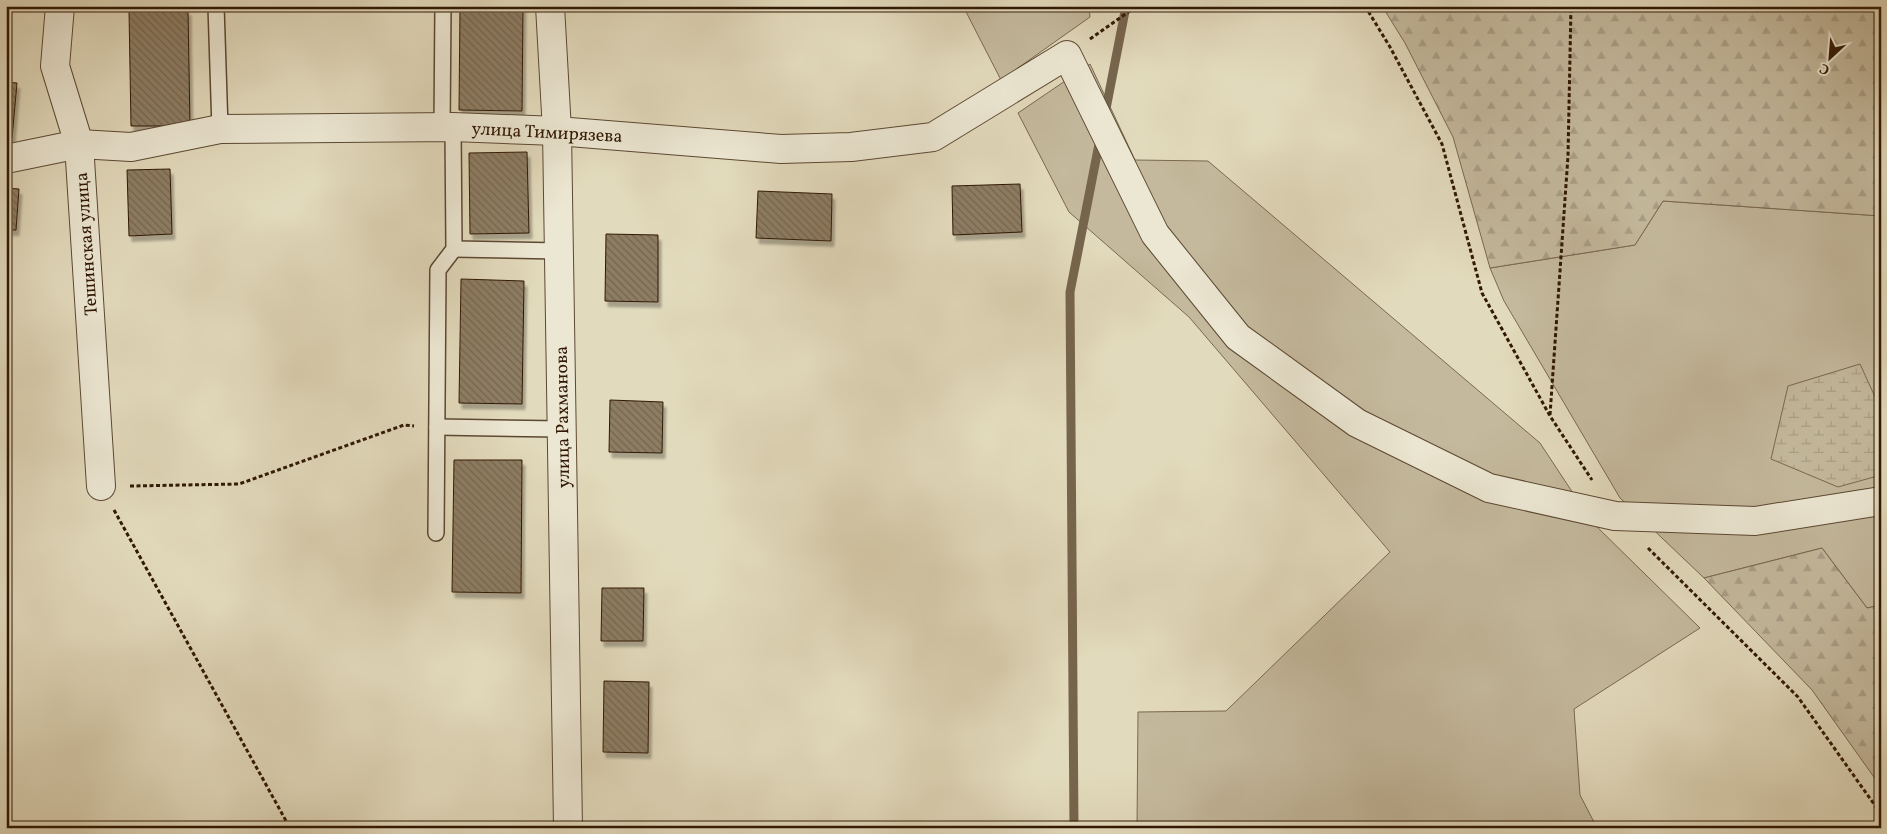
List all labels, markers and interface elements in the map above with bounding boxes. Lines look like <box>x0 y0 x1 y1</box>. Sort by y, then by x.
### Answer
north arrow <box>1804 32 1854 82</box>
text: С <box>1817 58 1833 79</box>
street label: улица Тимирязева <box>471 117 623 150</box>
street label: Тешинская улица <box>70 171 105 317</box>
street label: улица Рахманова <box>550 346 577 488</box>

